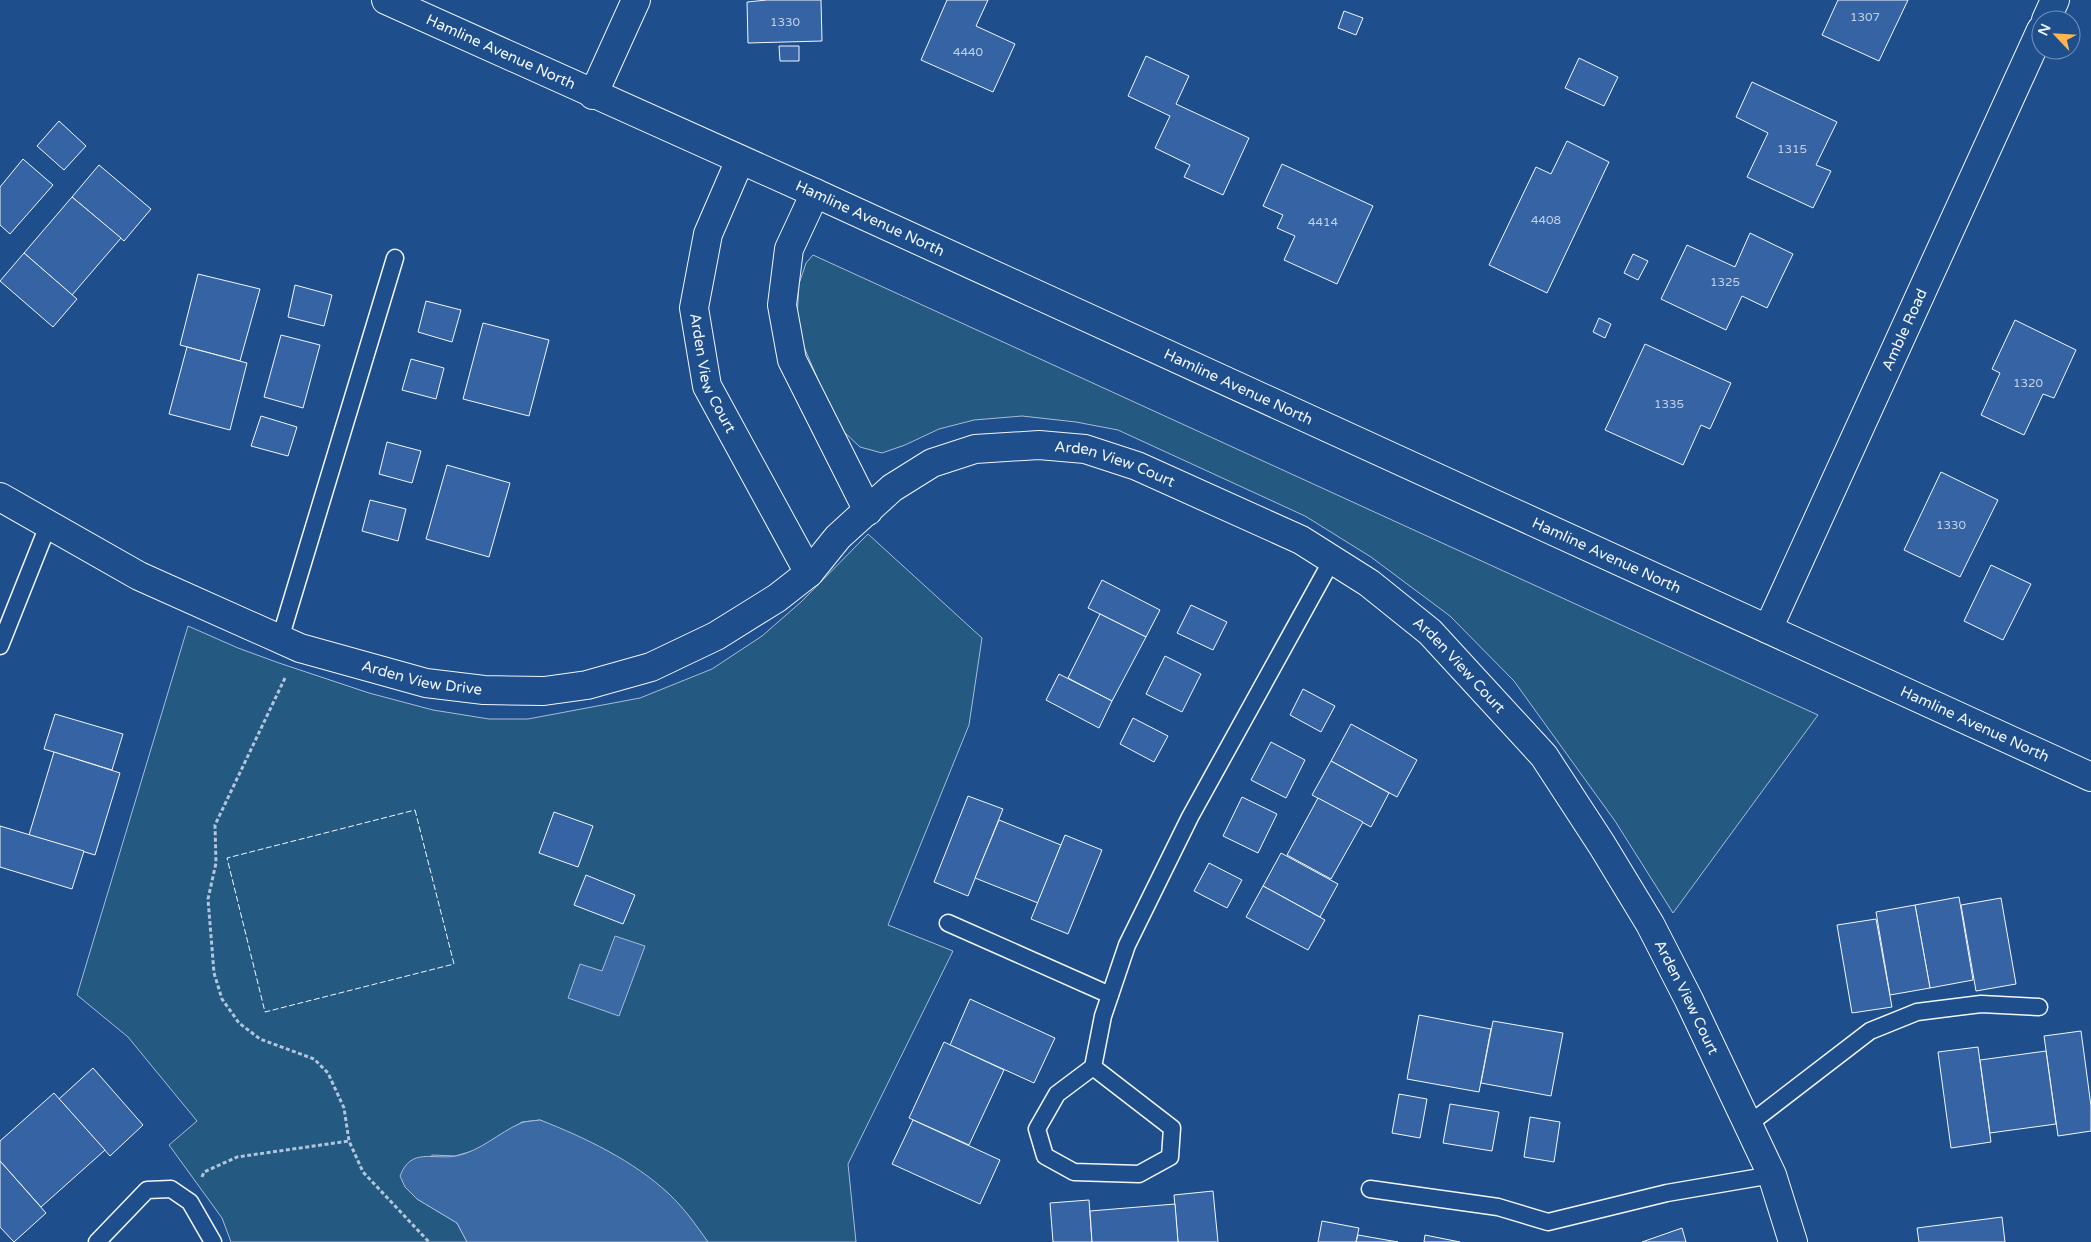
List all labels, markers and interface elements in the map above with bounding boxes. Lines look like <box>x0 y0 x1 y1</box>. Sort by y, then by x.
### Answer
street label: Hamline Avenue North <box>423 10 578 93</box>
house number: 1307 <box>1850 10 1880 24</box>
north arrow <box>2031 10 2081 60</box>
house number: 1330 <box>770 15 801 29</box>
text: N <box>2035 21 2055 38</box>
house number: 4440 <box>953 45 984 59</box>
house number: 1315 <box>1777 142 1807 156</box>
street label: Hamline Avenue North <box>793 176 947 260</box>
house number: 4408 <box>1531 213 1561 227</box>
house number: 4414 <box>1308 215 1339 229</box>
house number: 1325 <box>1710 275 1740 289</box>
street label: Amble Road <box>1878 286 1931 374</box>
street label: Arden View Court <box>686 312 740 436</box>
street label: Hamline Avenue North <box>1161 345 1316 429</box>
house number: 1320 <box>2013 376 2044 390</box>
house number: 1335 <box>1654 397 1684 411</box>
street label: Arden View Court <box>1054 437 1178 491</box>
street label: Hamline Avenue North <box>1529 513 1684 597</box>
house number: 1330 <box>1936 518 1967 532</box>
street label: Arden View Court <box>1410 613 1509 717</box>
street label: Arden View Drive <box>360 657 483 699</box>
street label: Hamline Avenue North <box>1898 682 2052 766</box>
street label: Arden View Court <box>1651 937 1723 1058</box>

